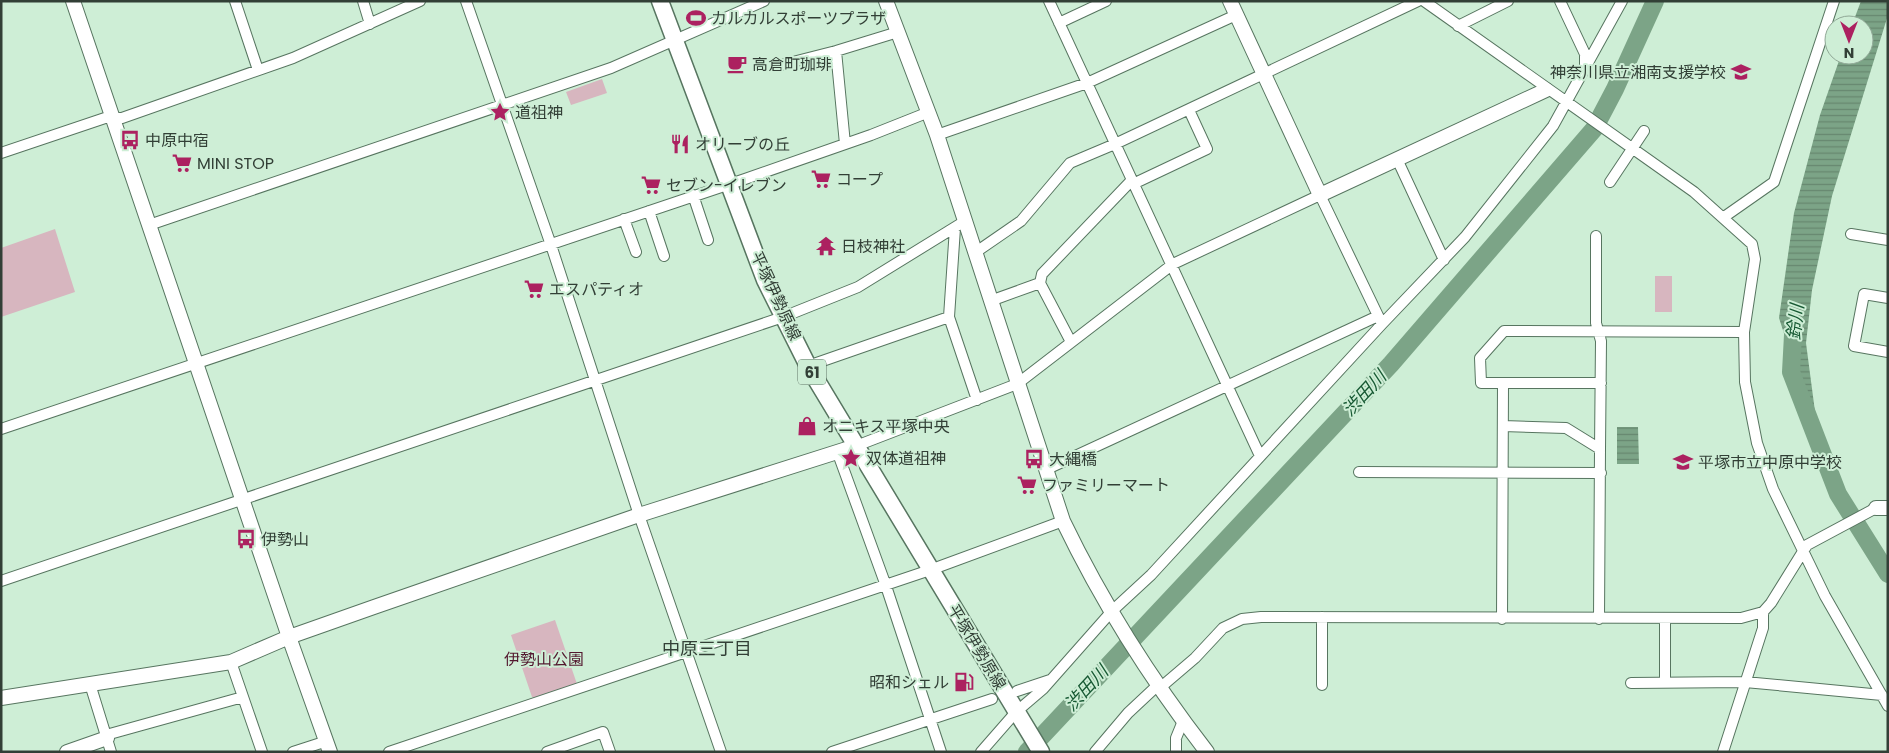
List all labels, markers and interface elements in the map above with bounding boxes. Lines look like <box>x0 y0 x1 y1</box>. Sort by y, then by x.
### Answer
sports icon: カルカルスポーツプラザ <box>685 7 707 29</box>
place label: カルカルスポーツプラザ <box>711 7 886 30</box>
north arrow <box>1824 15 1874 65</box>
text: N <box>1844 43 1854 63</box>
cafe icon: 高倉町珈琲 <box>726 53 748 75</box>
place label: 高倉町珈琲 <box>752 53 832 76</box>
place label: 神奈川県立湘南支援学校 <box>1550 61 1726 84</box>
school or university icon: 神奈川県立湘南支援学校 <box>1730 61 1752 83</box>
place icon: 道祖神 <box>489 101 511 123</box>
place label: 道祖神 <box>515 101 563 124</box>
bus stop icon: 中原中宿 <box>119 129 141 151</box>
place label: 中原中宿 <box>145 129 209 152</box>
restaurant icon: オリーブの丘 <box>669 133 691 155</box>
place label: オリーブの丘 <box>695 133 790 156</box>
supermarket icon: MINI STOP <box>171 152 193 174</box>
place label: MINI STOP <box>197 152 274 175</box>
supermarket icon: コープ <box>810 168 832 190</box>
place label: コープ <box>836 168 883 191</box>
supermarket icon: セブン-イレブン <box>640 174 662 196</box>
place label: セブン-イレブン <box>666 174 787 197</box>
temple icon: 日枝神社 <box>815 235 837 257</box>
place label: 日枝神社 <box>841 235 905 258</box>
street label: 平塚伊勢原線 <box>745 248 807 344</box>
supermarket icon: エスパティオ <box>523 278 545 300</box>
place label: エスパティオ <box>549 278 644 301</box>
water label: 鈴川 <box>1781 301 1810 341</box>
road number: 61 <box>798 360 826 384</box>
water label: 渋田川 <box>1336 363 1393 421</box>
shop icon: オニキス平塚中央 <box>796 415 818 437</box>
place label: オニキス平塚中央 <box>822 415 950 438</box>
place icon: 双体道祖神 <box>840 447 862 469</box>
place label: 双体道祖神 <box>866 447 946 470</box>
bus stop icon: 大縄橋 <box>1023 448 1045 470</box>
place label: 大縄橋 <box>1049 448 1097 471</box>
school or university icon: 平塚市立中原中学校 <box>1672 451 1694 473</box>
place label: 平塚市立中原中学校 <box>1698 451 1842 474</box>
supermarket icon: ファミリーマート <box>1016 474 1038 496</box>
place label: ファミリーマート <box>1042 474 1170 497</box>
bus stop icon: 伊勢山 <box>235 528 257 550</box>
place label: 伊勢山 <box>261 528 309 551</box>
street label: 平塚伊勢原線 <box>942 600 1012 694</box>
district label: 中原三丁目 <box>662 636 752 661</box>
park label: 伊勢山公園 <box>504 648 584 671</box>
water label: 渋田川 <box>1058 658 1115 716</box>
place label: 昭和シェル <box>869 671 949 694</box>
fuel station icon: 昭和シェル <box>953 671 975 693</box>

